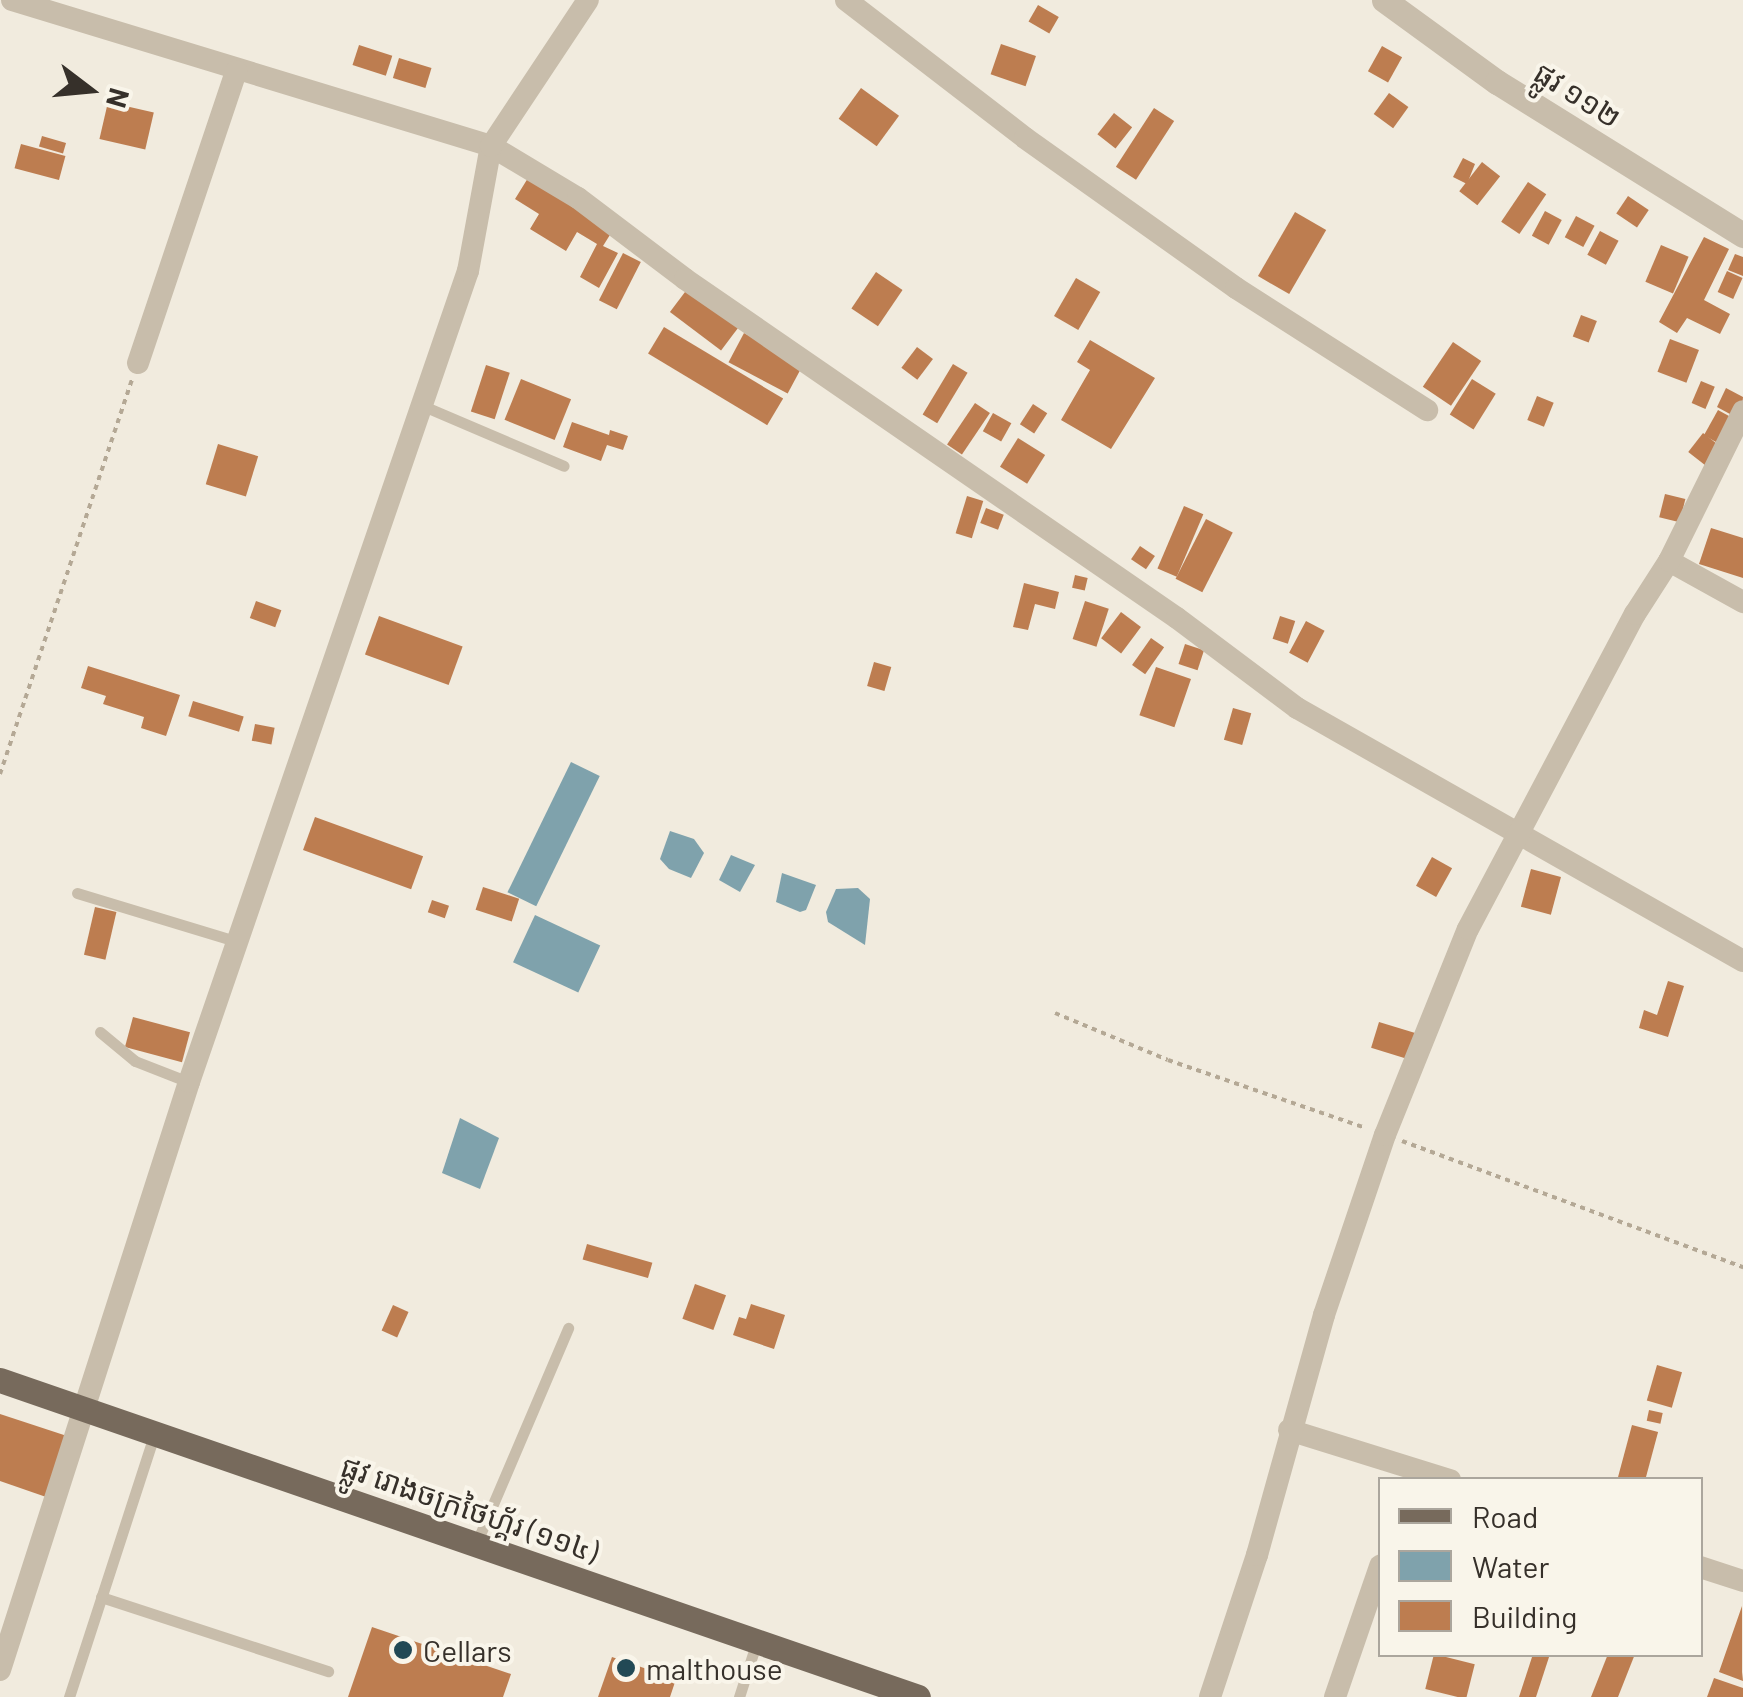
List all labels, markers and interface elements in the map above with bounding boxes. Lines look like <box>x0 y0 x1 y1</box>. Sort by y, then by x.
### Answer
north arrow <box>40 40 140 140</box>
street label: ផ្លូវ ១១២ <box>1528 53 1628 135</box>
text: N <box>100 85 138 112</box>
street label: ផ្លូវ រោងចក្រថៃហ្គ័រ (១១៤) <box>336 1447 604 1569</box>
legend <box>1378 1477 1703 1657</box>
text: Road <box>1472 1498 1538 1534</box>
text: Water <box>1472 1548 1550 1584</box>
text: Building <box>1472 1598 1577 1634</box>
place label: Cellars <box>423 1632 512 1668</box>
marker: Cellars <box>392 1639 414 1661</box>
place label: malthouse <box>646 1650 783 1686</box>
marker: malthouse <box>615 1657 637 1679</box>

